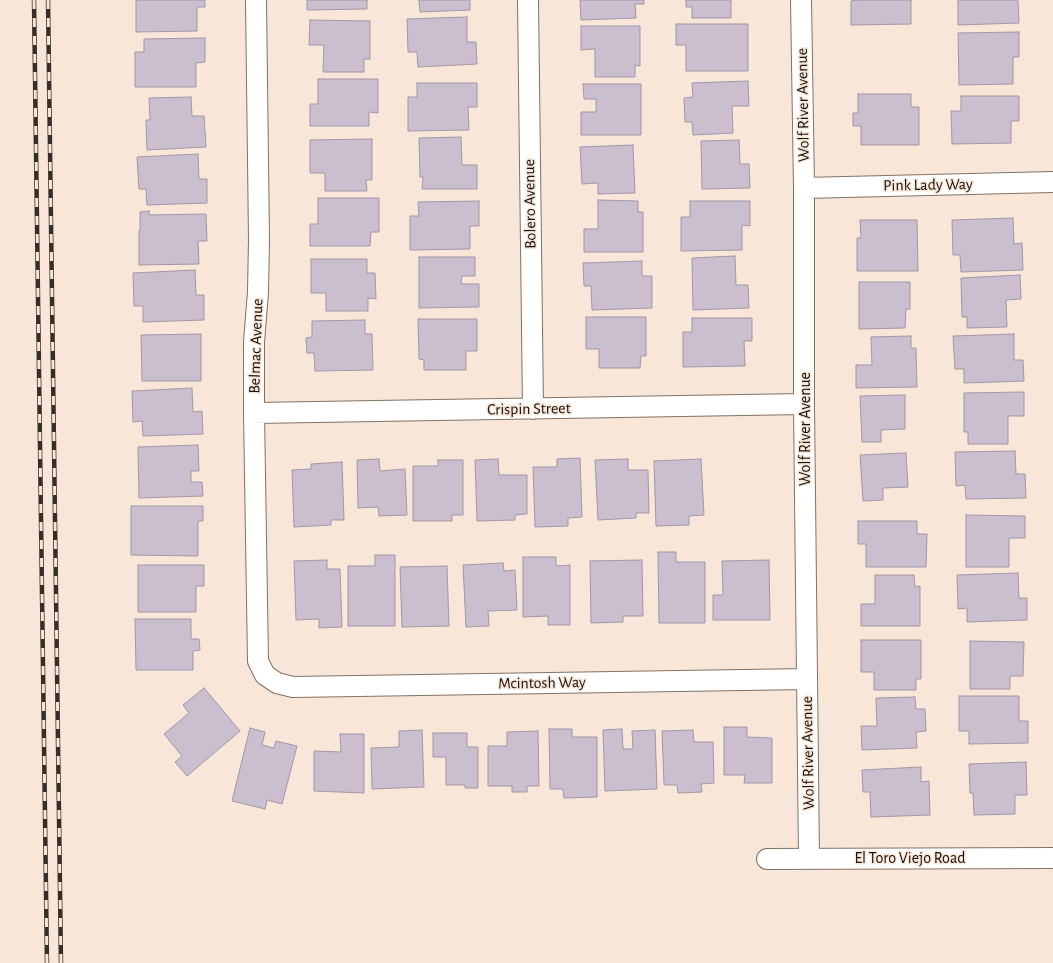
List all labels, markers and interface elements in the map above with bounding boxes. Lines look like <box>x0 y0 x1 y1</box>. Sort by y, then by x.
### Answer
street label: Wolf River Avenue <box>792 48 814 162</box>
street label: Bolero Avenue <box>520 159 540 249</box>
street label: Pink Lady Way <box>883 175 973 195</box>
street label: Belmac Avenue <box>245 298 267 394</box>
street label: Wolf River Avenue <box>795 372 815 486</box>
street label: Crispin Street <box>487 399 571 419</box>
street label: Mcintosh Way <box>498 673 586 693</box>
street label: Wolf River Avenue <box>797 696 819 810</box>
street label: El Toro Viejo Road <box>854 848 966 868</box>

